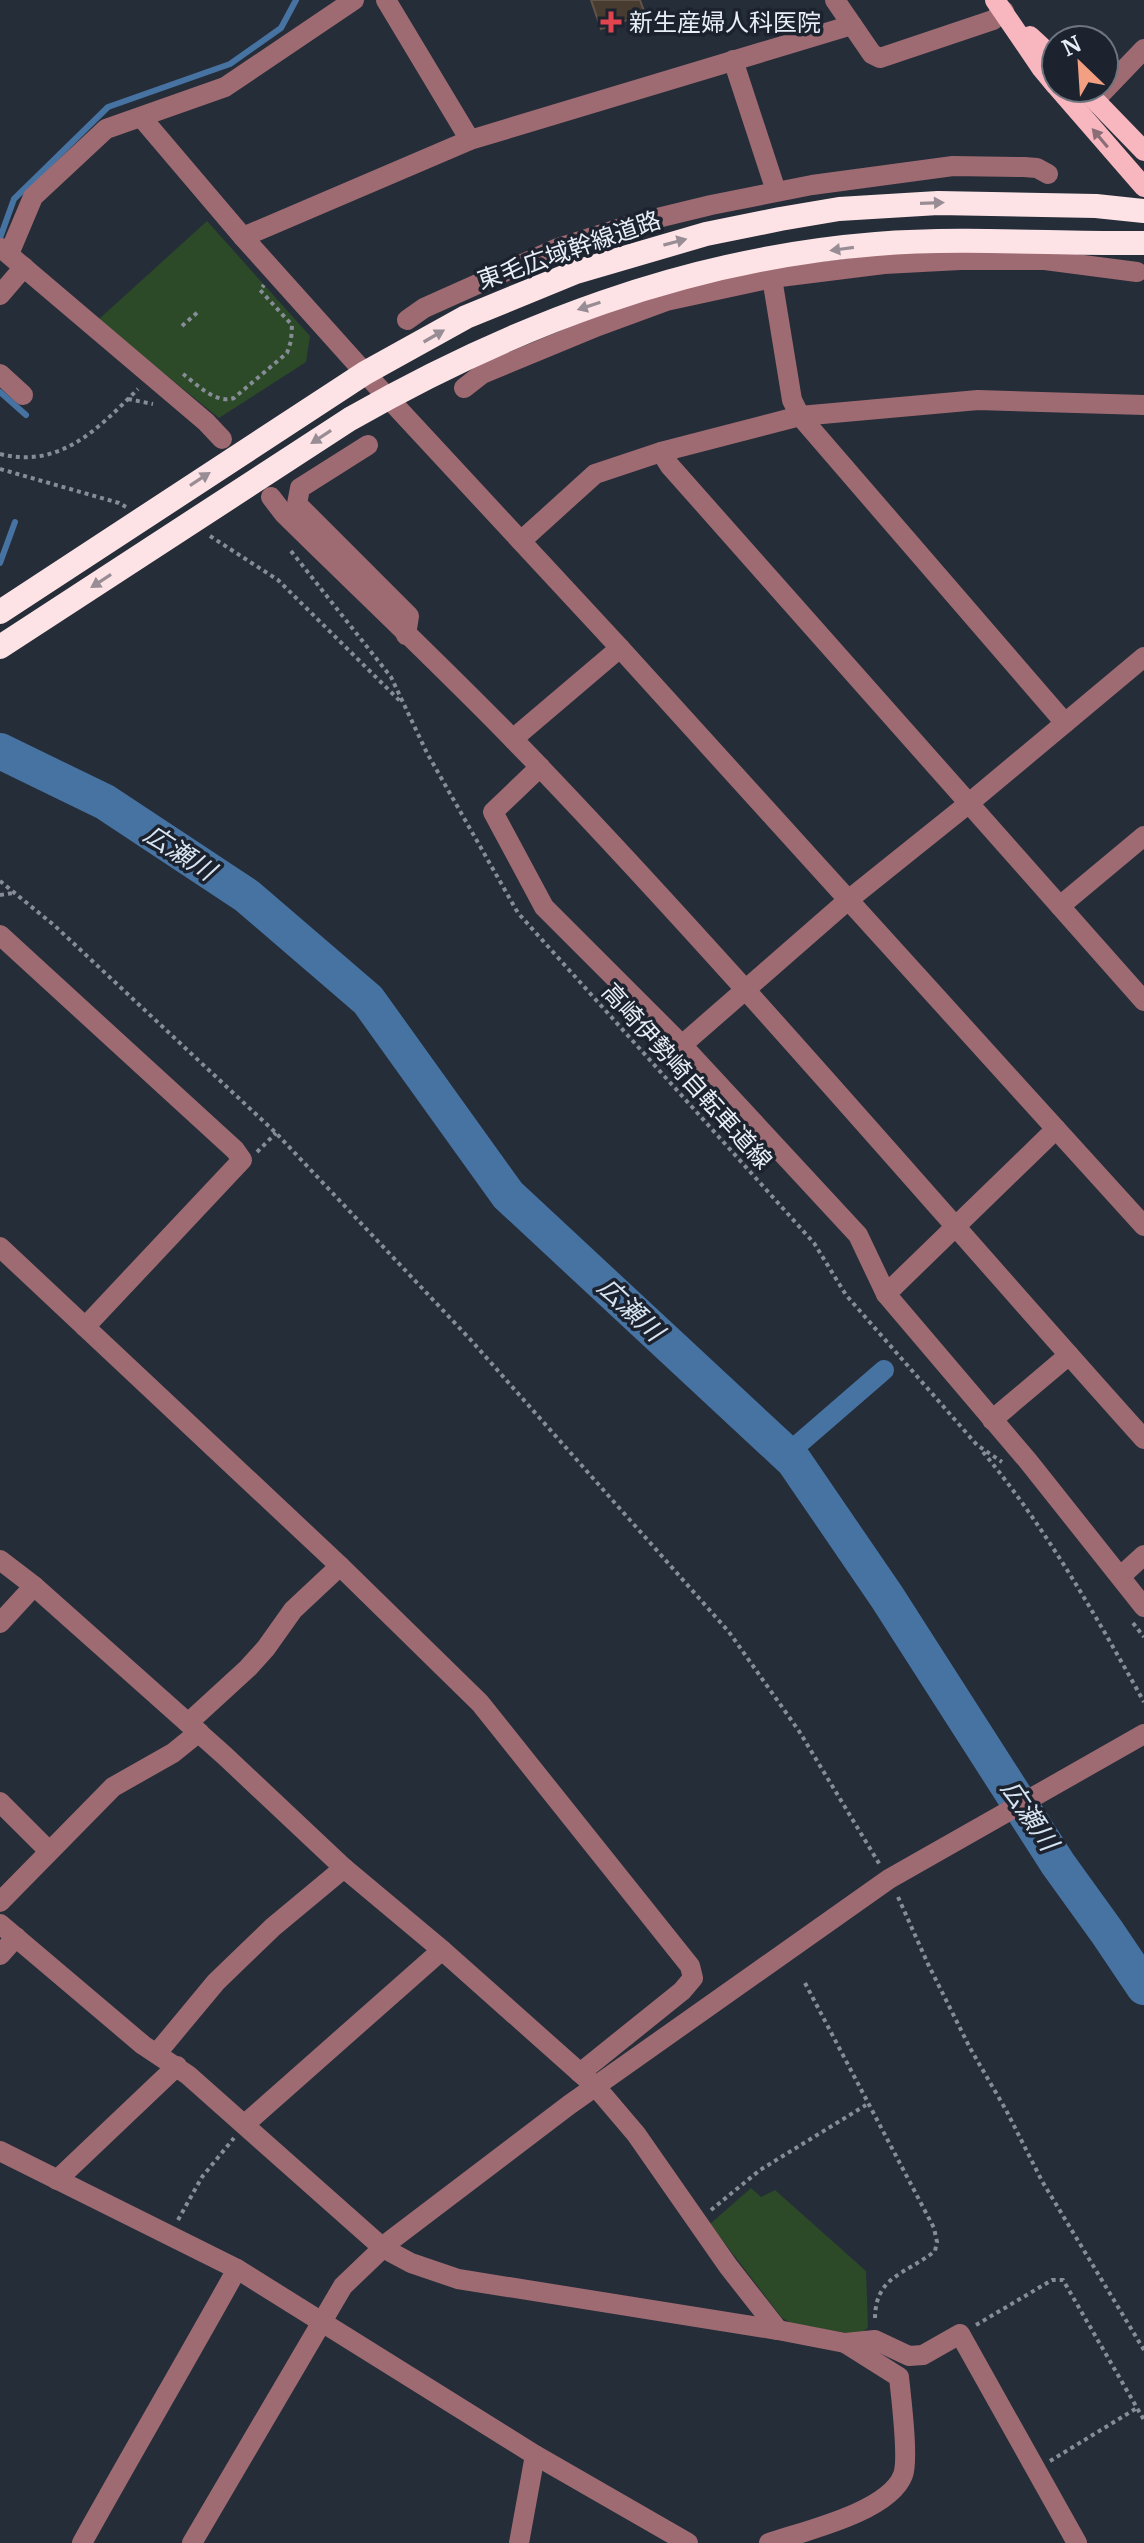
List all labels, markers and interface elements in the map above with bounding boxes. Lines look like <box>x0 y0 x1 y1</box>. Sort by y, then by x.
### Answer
place label: 新生産婦人科医院 <box>629 7 821 38</box>
marker: 新生産婦人科医院 <box>600 11 622 33</box>
north arrow <box>1040 24 1120 104</box>
text: N <box>1058 29 1086 62</box>
one-way arrow <box>1092 129 1109 149</box>
one-way arrow <box>920 197 945 210</box>
street label: 東毛広域幹線道路 <box>473 204 665 296</box>
one-way arrow <box>663 236 688 248</box>
one-way arrow <box>830 242 855 255</box>
one-way arrow <box>577 300 601 312</box>
one-way arrow <box>423 329 445 343</box>
one-way arrow <box>311 430 332 445</box>
one-way arrow <box>190 472 211 487</box>
one-way arrow <box>90 574 112 588</box>
water label: 広瀬川 <box>138 817 224 889</box>
street label: 高崎伊勢崎自転車道線 <box>595 976 779 1176</box>
water label: 広瀬川 <box>591 1270 673 1350</box>
water label: 広瀬川 <box>995 1773 1067 1859</box>

